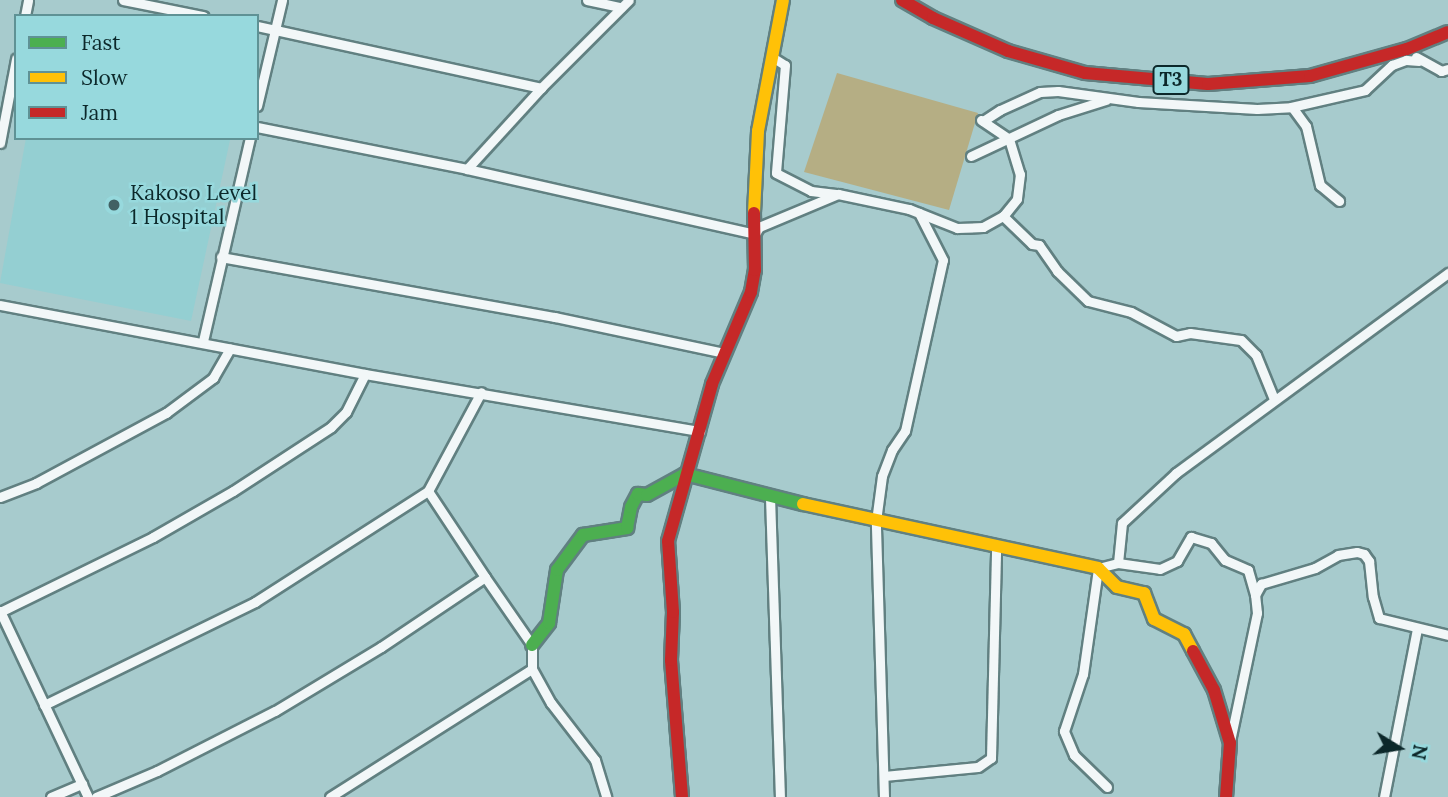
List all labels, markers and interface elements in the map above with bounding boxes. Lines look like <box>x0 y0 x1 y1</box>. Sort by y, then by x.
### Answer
legend <box>14 14 259 140</box>
text: Fast <box>81 29 120 56</box>
text: Slow <box>81 64 128 91</box>
road number: T3 <box>1152 64 1190 96</box>
text: Jam <box>81 99 118 126</box>
place label: Kakoso Level 1 Hospital <box>130 180 257 230</box>
marker: Kakoso Level 1 Hospital <box>104 195 124 215</box>
north arrow <box>1364 713 1434 783</box>
text: N <box>1406 743 1433 762</box>

